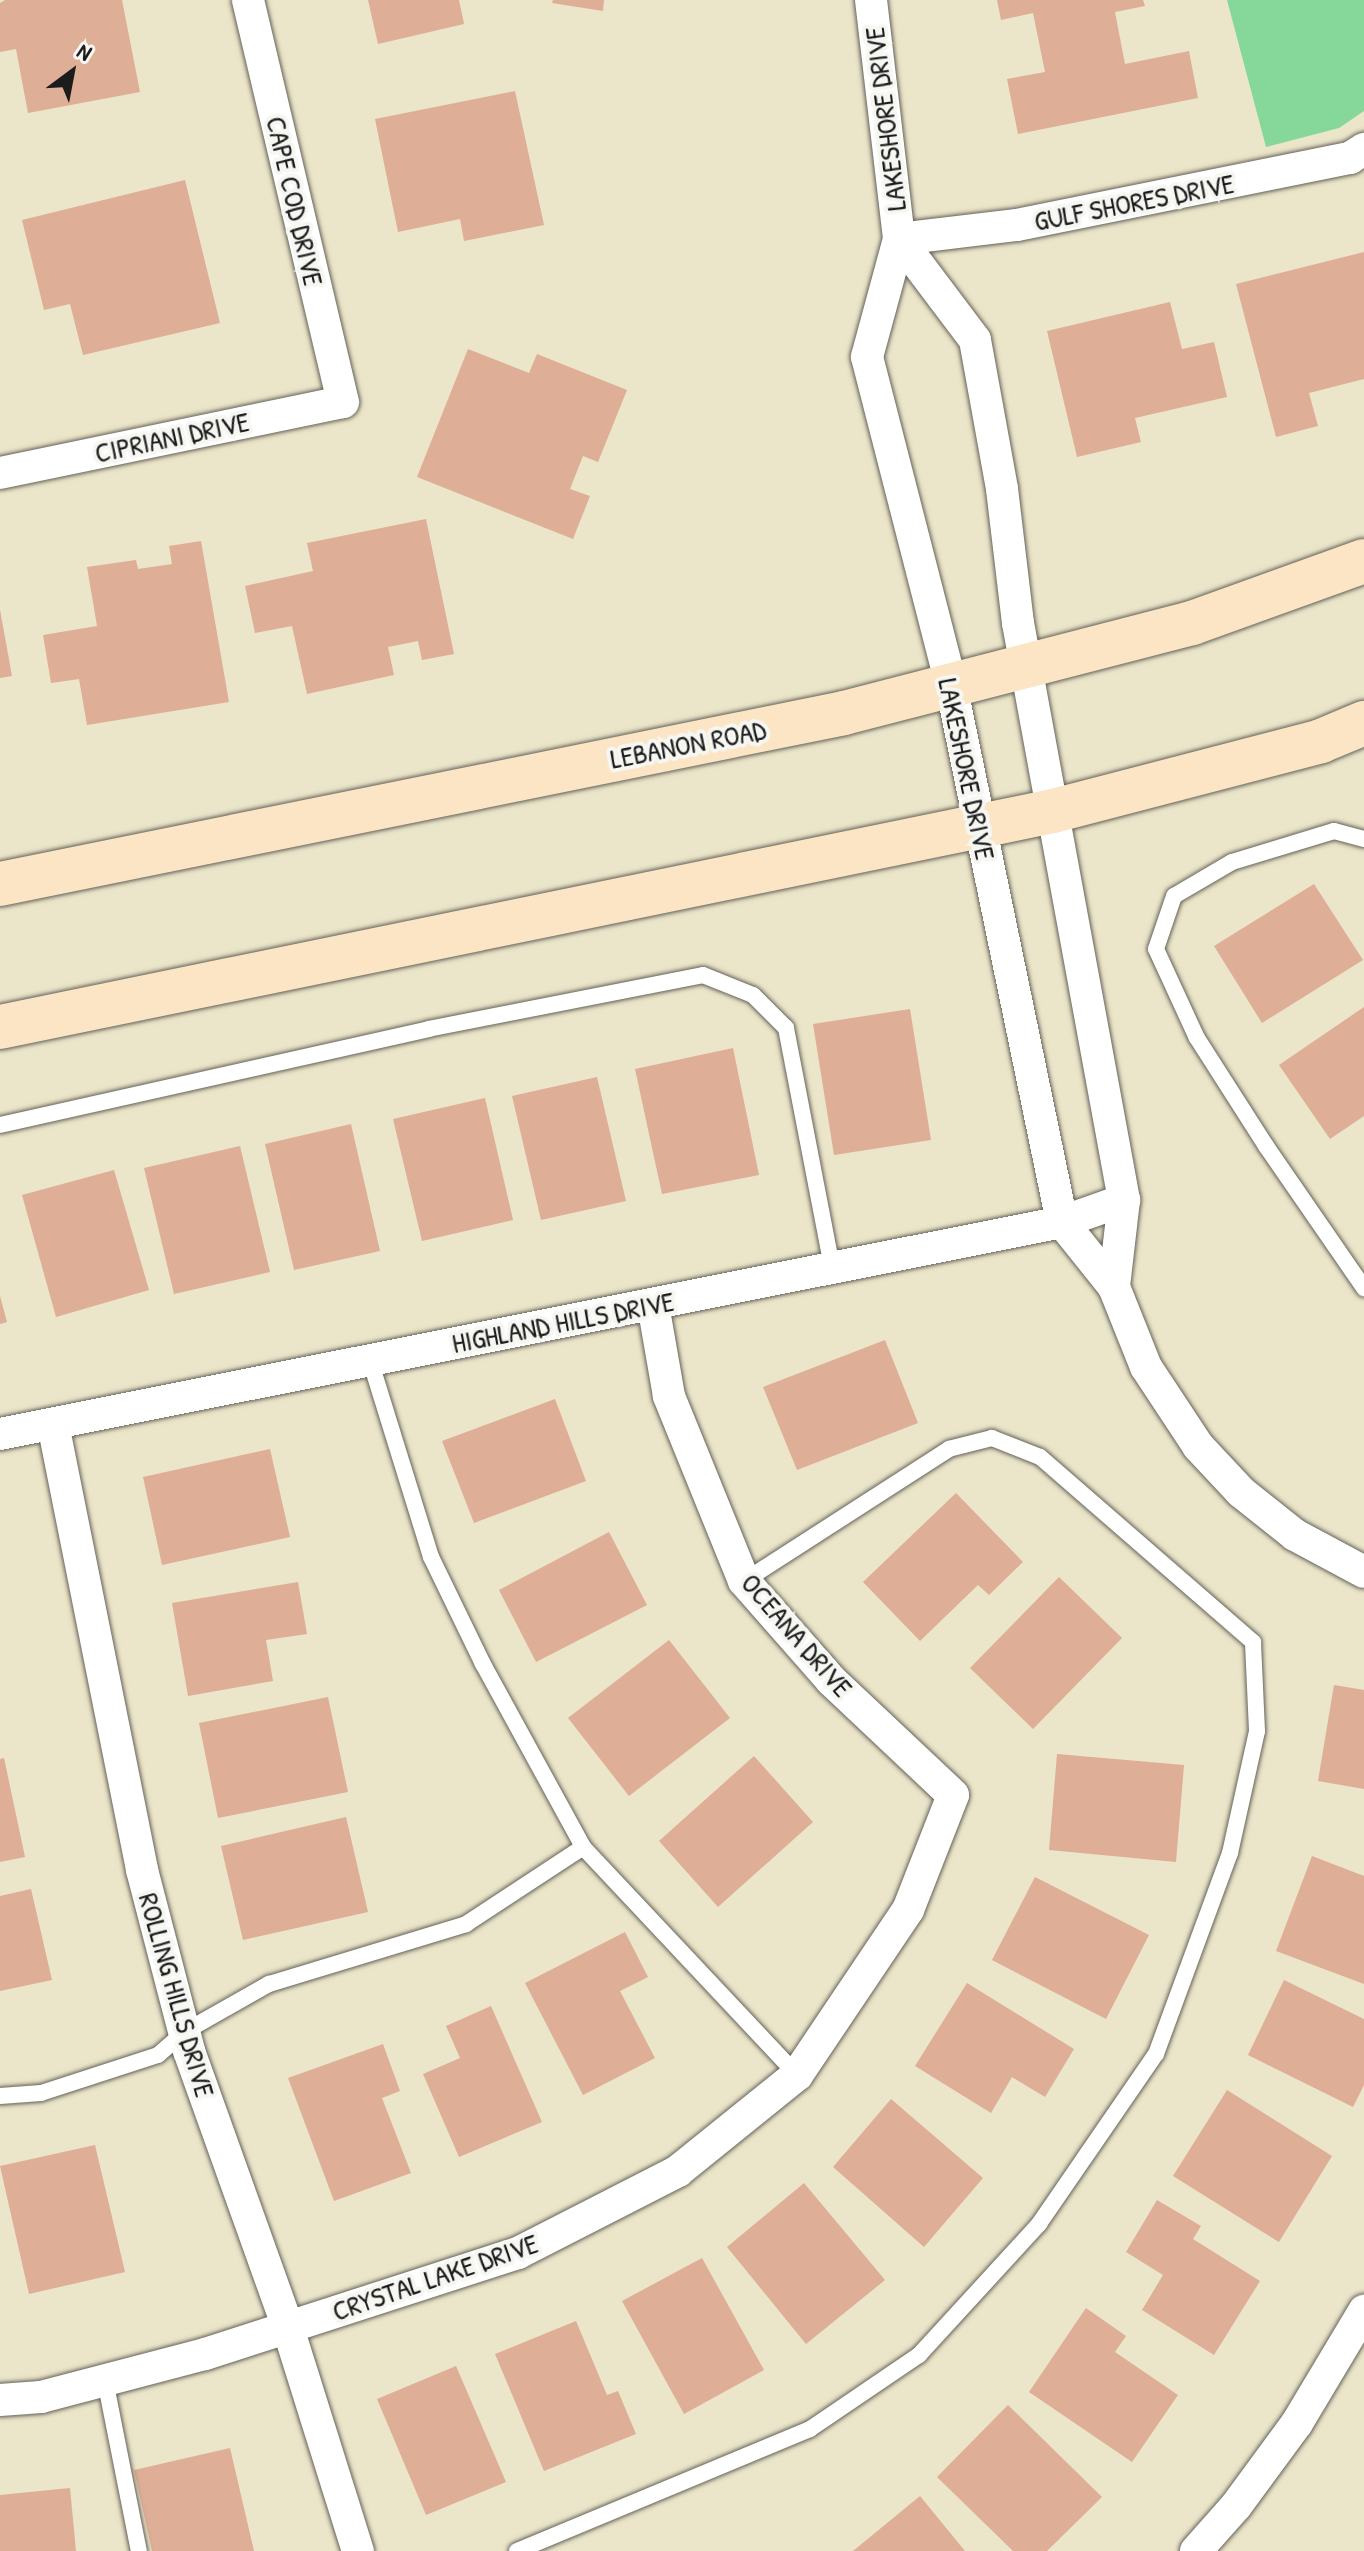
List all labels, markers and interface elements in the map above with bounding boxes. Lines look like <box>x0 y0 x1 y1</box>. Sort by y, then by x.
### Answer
street label: LAKESHORE DRIVE <box>857 25 913 213</box>
north arrow <box>32 32 112 112</box>
text: N <box>72 36 98 67</box>
street label: CAPE COD DRIVE <box>259 113 331 289</box>
street label: GULF SHORES DRIVE <box>1031 166 1237 238</box>
street label: CIPRIANI DRIVE <box>92 404 252 470</box>
street label: LAKESHORE DRIVE <box>931 675 1003 863</box>
street label: LEBANON ROAD <box>607 712 769 776</box>
street label: HIGHLAND HILLS DRIVE <box>449 1284 677 1360</box>
street label: OCEANA DRIVE <box>734 1566 860 1704</box>
street label: ROLLING HILLS DRIVE <box>132 1889 222 2101</box>
street label: CRYSTAL LAKE DRIVE <box>328 2226 542 2328</box>

